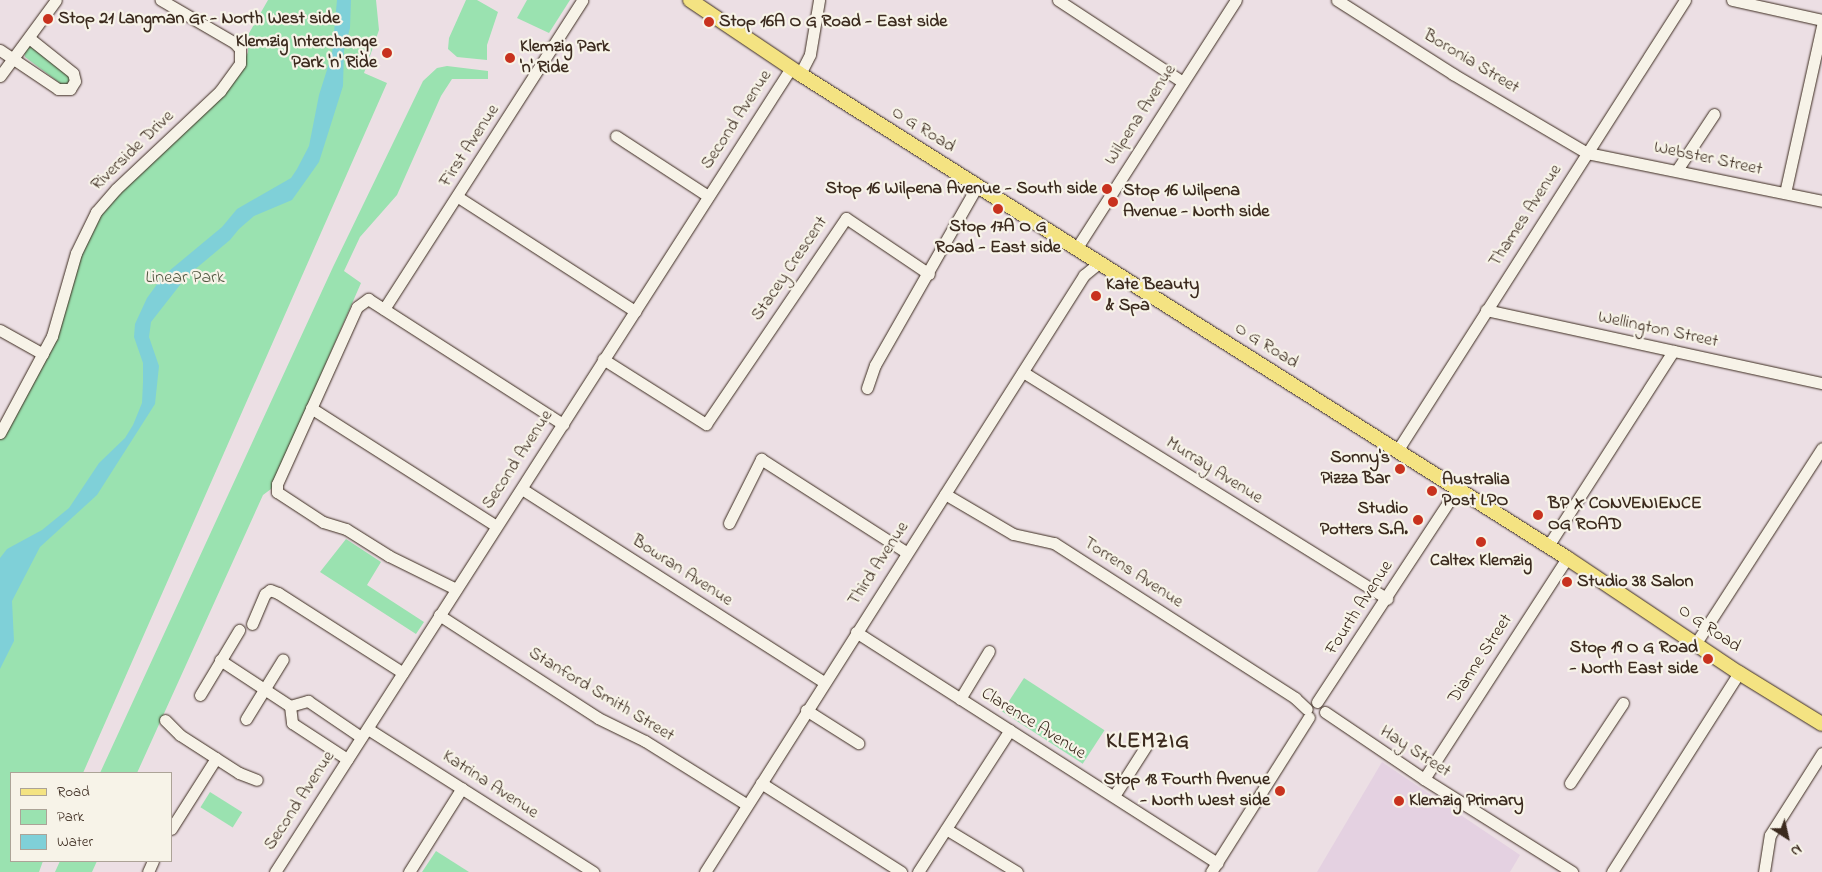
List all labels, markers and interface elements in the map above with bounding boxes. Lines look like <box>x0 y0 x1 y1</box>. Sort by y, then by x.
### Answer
place label: Stop 21 Langman Gr - North West side <box>58 8 340 30</box>
place label: Stop 16A O G Road - East side <box>719 11 947 33</box>
marker: Stop 21 Langman Gr - North West side <box>42 13 54 25</box>
marker: Stop 16A O G Road - East side <box>703 16 715 28</box>
street label: Boronia Street <box>1419 25 1523 99</box>
place label: Klemzig Interchange Park 'n' Ride <box>236 32 377 74</box>
place label: Klemzig Park 'n' Ride <box>520 37 610 80</box>
marker: Klemzig Interchange Park 'n' Ride <box>381 47 393 59</box>
marker: Klemzig Park 'n' Ride <box>504 52 516 64</box>
street label: Wilpena Avenue <box>1100 61 1182 169</box>
street label: Second Avenue <box>697 66 777 174</box>
street label: First Avenue <box>435 101 505 191</box>
street label: O G Road <box>887 102 959 158</box>
street label: Riverside Drive <box>87 106 179 196</box>
street label: Webster Street <box>1652 137 1764 181</box>
street label: Thames Avenue <box>1485 161 1567 271</box>
place label: Stop 16 Wilpena Avenue - South side <box>825 178 1097 200</box>
place label: Stop 16 Wilpena Avenue - North side <box>1123 181 1269 223</box>
marker: Stop 16 Wilpena Avenue - South side <box>1101 183 1113 195</box>
marker: Stop 16 Wilpena Avenue - North side <box>1107 196 1119 208</box>
marker: Stop 17A O G Road - East side <box>992 203 1004 215</box>
street label: Stacey Crescent <box>747 213 833 325</box>
place label: Stop 17A O G Road - East side <box>935 217 1061 260</box>
park label: Linear Park <box>145 267 225 289</box>
place label: Kate Beauty & Spa <box>1106 275 1199 318</box>
marker: Kate Beauty & Spa <box>1090 290 1102 302</box>
street label: Wellington Street <box>1596 307 1720 353</box>
street label: O G Road <box>1230 318 1302 374</box>
street label: Second Avenue <box>478 406 558 514</box>
street label: Murray Avenue <box>1161 433 1267 509</box>
place label: Sonny's Pizza Bar <box>1321 448 1390 490</box>
marker: Sonny's Pizza Bar <box>1394 463 1406 475</box>
place label: Australia Post LPO <box>1442 470 1510 512</box>
marker: Australia Post LPO <box>1426 485 1438 497</box>
place label: BP X CONVENIENCE OG ROAD <box>1548 494 1702 536</box>
place label: Studio Potters S.A. <box>1320 499 1408 542</box>
marker: BP X CONVENIENCE OG ROAD <box>1532 509 1544 521</box>
marker: Studio Potters S.A. <box>1412 514 1424 526</box>
street label: Third Avenue <box>844 518 914 610</box>
street label: Bowran Avenue <box>628 530 736 612</box>
street label: Torrens Avenue <box>1079 533 1187 613</box>
marker: Caltex Klemzig <box>1475 536 1487 548</box>
place label: Caltex Klemzig <box>1430 550 1532 572</box>
street label: Fourth Avenue <box>1321 557 1399 659</box>
place label: Studio 38 Salon <box>1577 571 1693 593</box>
marker: Studio 38 Salon <box>1561 576 1573 588</box>
street label: O G Road <box>1673 600 1745 658</box>
street label: Dianne Street <box>1444 610 1518 708</box>
place label: Stop 19 O G Road - North East side <box>1570 638 1698 681</box>
street label: Stanford Smith Street <box>524 643 678 747</box>
marker: Stop 19 O G Road - North East side <box>1702 653 1714 665</box>
street label: Clarence Avenue <box>977 683 1089 765</box>
street label: Hay Street <box>1376 721 1454 783</box>
district label: KLEMZIG <box>1105 730 1191 756</box>
street label: Katrina Avenue <box>438 746 542 824</box>
street label: Second Avenue <box>260 747 340 855</box>
place label: Stop 18 Fourth Avenue - North West side <box>1104 770 1270 812</box>
legend <box>10 772 172 862</box>
text: Road <box>57 781 90 803</box>
marker: Stop 18 Fourth Avenue - North West side <box>1274 785 1286 797</box>
place label: Klemzig Primary <box>1409 790 1524 812</box>
marker: Klemzig Primary <box>1393 795 1405 807</box>
text: Park <box>57 806 84 828</box>
north arrow <box>1762 812 1812 862</box>
text: Water <box>57 831 93 853</box>
text: N <box>1786 838 1806 861</box>

